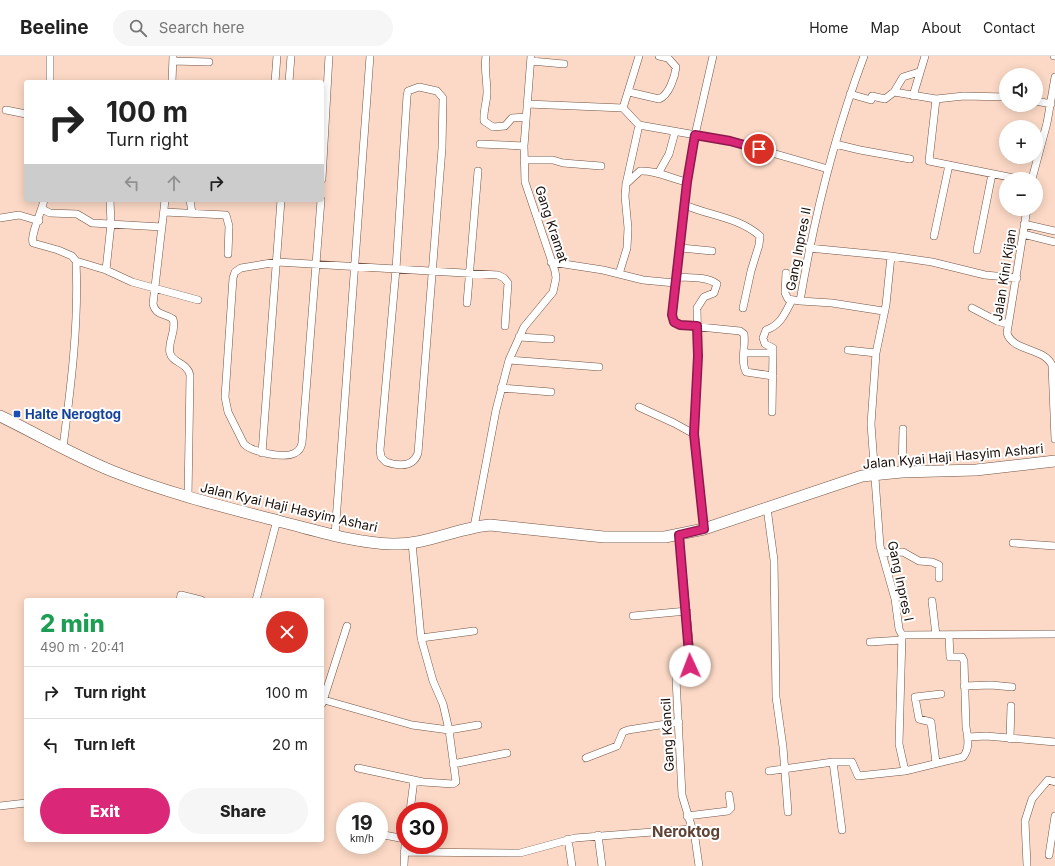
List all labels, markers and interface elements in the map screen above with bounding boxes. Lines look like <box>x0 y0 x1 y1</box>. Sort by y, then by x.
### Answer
search box <box>113 10 393 46</box>
text: Beeline <box>20 16 89 39</box>
icon: search <box>127 17 149 39</box>
text: Search here <box>159 18 244 37</box>
text: Home <box>809 19 848 36</box>
text: Map <box>870 19 900 36</box>
text: About <box>922 19 961 36</box>
text: Contact <box>983 19 1035 36</box>
map controls <box>999 68 1043 216</box>
button: sound <box>999 68 1043 112</box>
text: 100 m <box>106 95 188 129</box>
icon: right <box>40 96 92 148</box>
button: + <box>999 120 1043 164</box>
text: Turn right <box>106 129 189 150</box>
pin <box>742 132 776 166</box>
icon: arrive <box>748 138 770 160</box>
icon: left <box>121 172 143 194</box>
icon: ahead <box>163 172 185 194</box>
icon: right <box>205 172 227 194</box>
button: − <box>999 172 1043 216</box>
street label: Gang Kramat <box>532 183 572 265</box>
street label: Gang Inpres II <box>782 206 814 292</box>
street label: Jalan Kini Kijan <box>989 228 1019 322</box>
place label: Halte Nerogtog <box>25 406 121 422</box>
marker: Halte Nerogtog <box>12 409 22 419</box>
street label: Jalan Kyai Haji Hasyim Ashari <box>862 440 1044 472</box>
street label: Jalan Kyai Haji Hasyim Ashari <box>199 479 379 535</box>
street label: Gang Inpres I <box>885 539 917 623</box>
text: 2 min <box>40 609 105 638</box>
button: close <box>266 611 308 653</box>
text: 490 m · 20:41 <box>40 639 124 655</box>
position arrow <box>669 645 711 687</box>
icon: right <box>40 682 62 704</box>
text: Turn right <box>74 683 146 702</box>
text: 100 m <box>266 683 308 702</box>
street label: Gang Kancil <box>657 698 677 772</box>
icon: left <box>40 734 62 756</box>
text: Turn left <box>74 735 135 754</box>
text: 20 m <box>272 735 308 754</box>
button: Exit <box>40 788 170 834</box>
button: Share <box>178 788 308 834</box>
speed limit sign: 30 <box>396 802 448 854</box>
text: 19 <box>351 811 373 835</box>
district label: Neroktog <box>652 822 720 841</box>
text: km/h <box>350 832 374 844</box>

